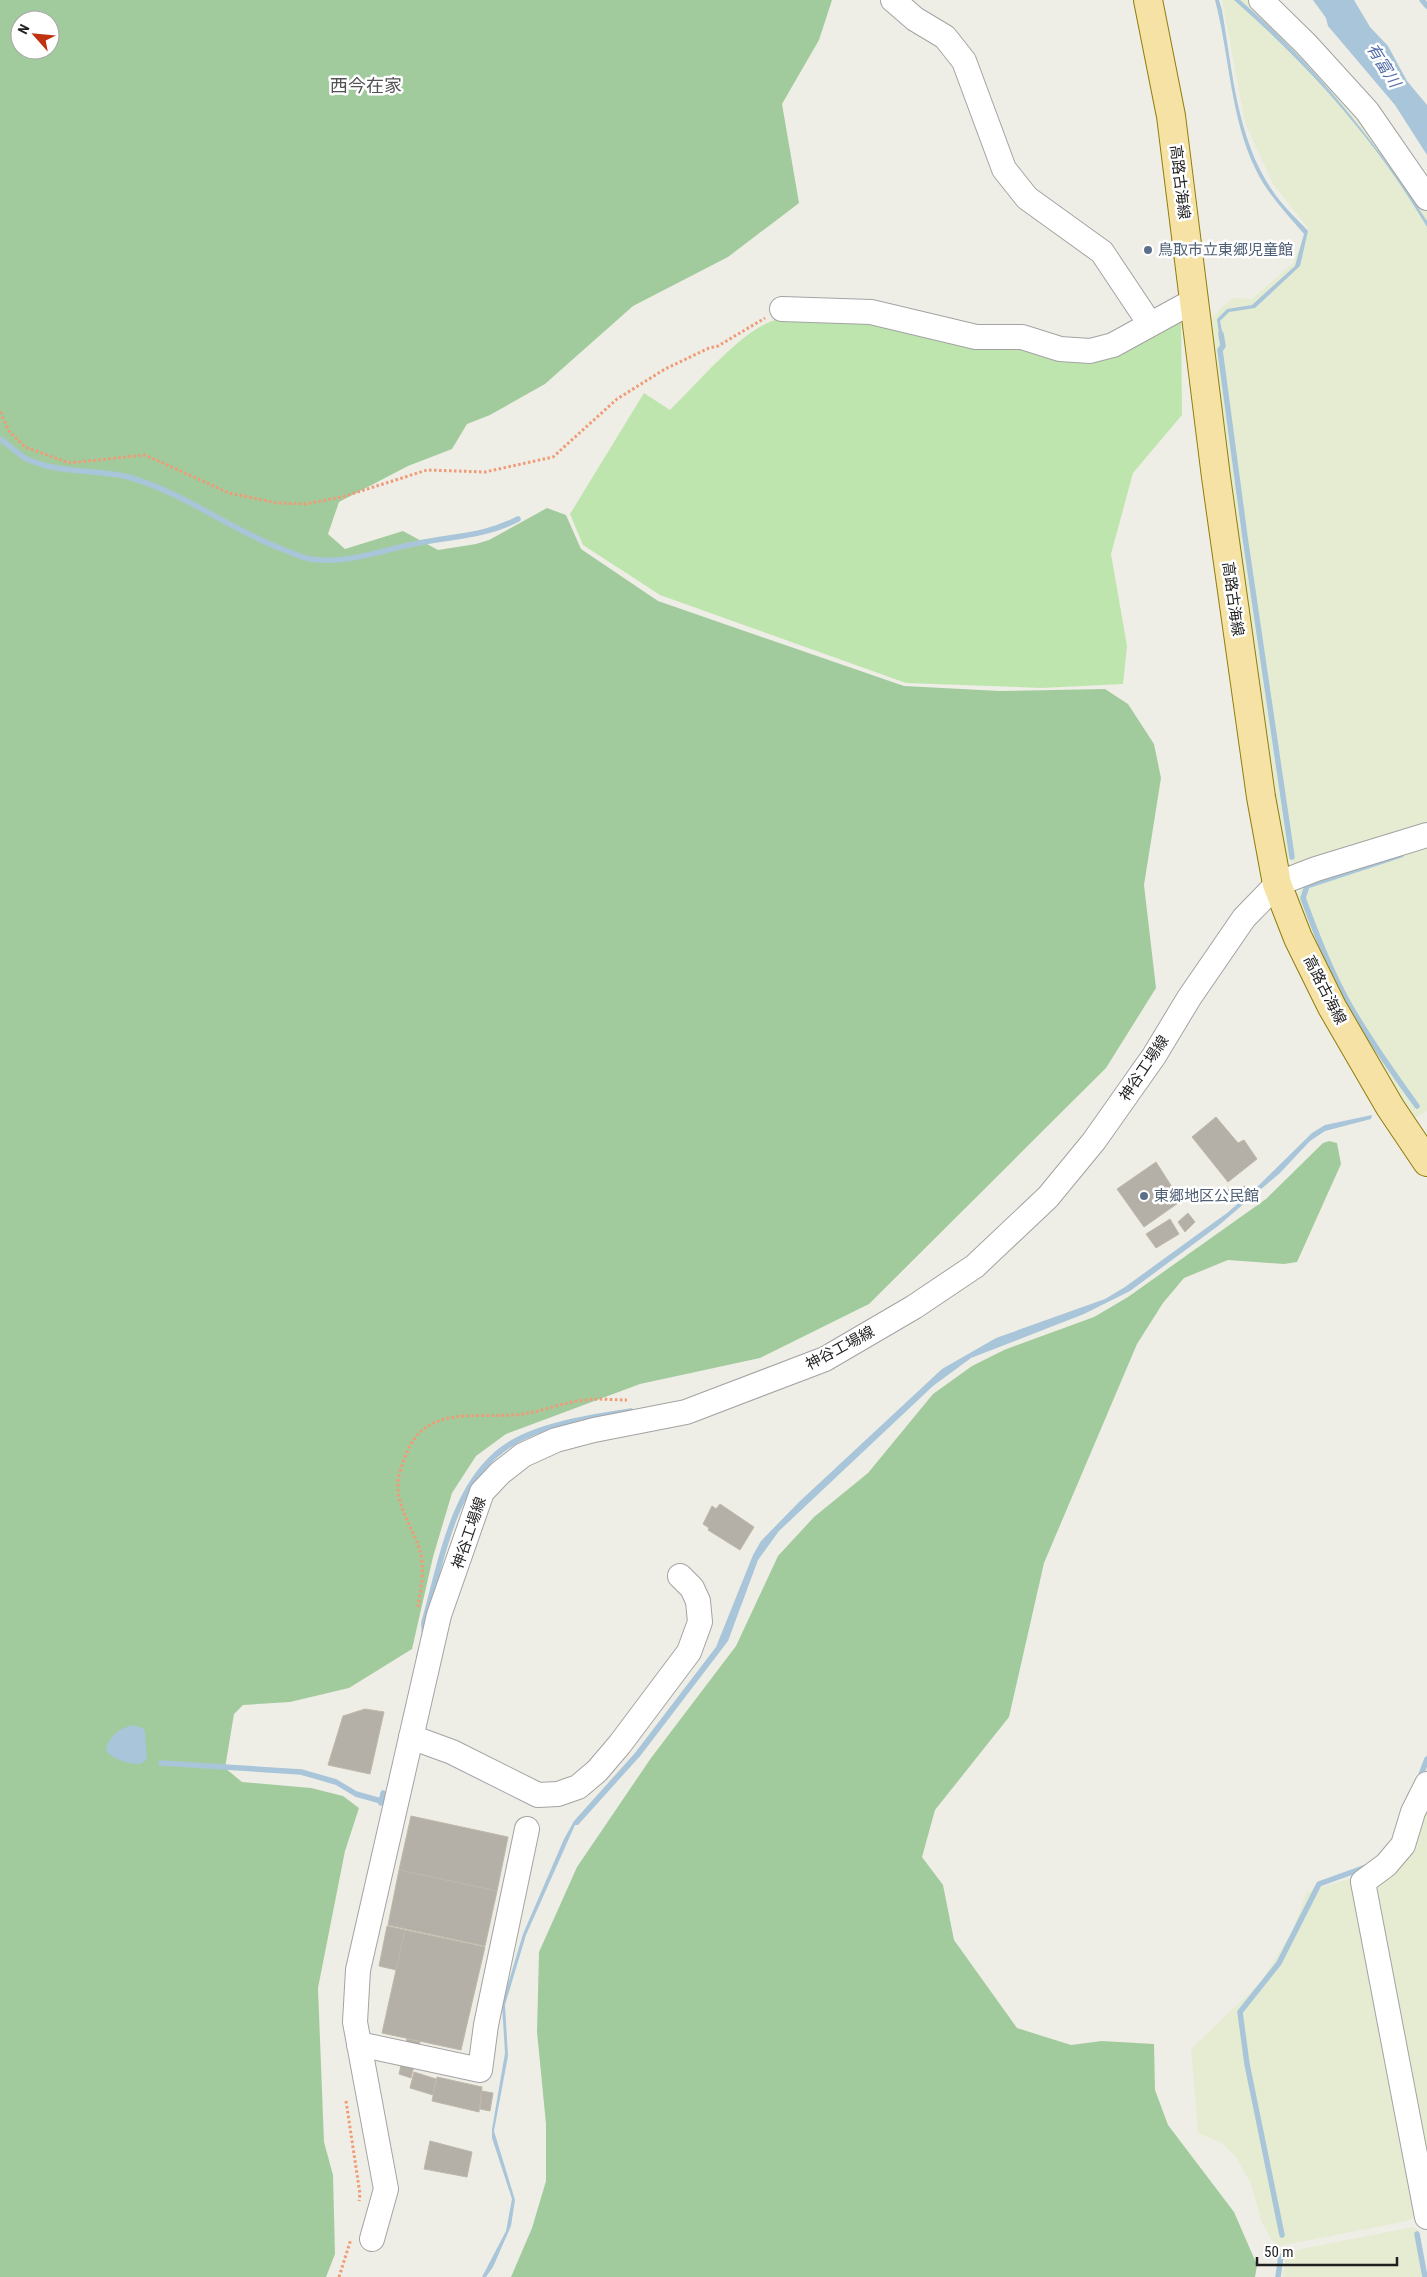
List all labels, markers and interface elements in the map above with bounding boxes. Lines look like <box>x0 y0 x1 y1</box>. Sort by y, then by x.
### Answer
north arrow <box>10 10 60 60</box>
text: N <box>14 22 32 37</box>
water label: 有富川 <box>1363 40 1405 92</box>
district label: 西今在家 <box>330 75 402 96</box>
street label: 高路古海線 <box>1166 144 1194 220</box>
place label: 鳥取市立東郷児童館 <box>1158 241 1293 259</box>
marker: 鳥取市立東郷児童館 <box>1142 244 1154 256</box>
street label: 高路古海線 <box>1219 561 1247 637</box>
street label: 高路古海線 <box>1300 952 1350 1028</box>
street label: 神谷工場線 <box>1116 1032 1172 1104</box>
place label: 東郷地区公民館 <box>1154 1187 1259 1205</box>
marker: 東郷地区公民館 <box>1138 1190 1150 1202</box>
street label: 神谷工場線 <box>803 1322 877 1374</box>
street label: 神谷工場線 <box>448 1495 490 1571</box>
scale bar <box>1257 2234 1397 2266</box>
text: 50 m <box>1264 2243 1294 2261</box>

